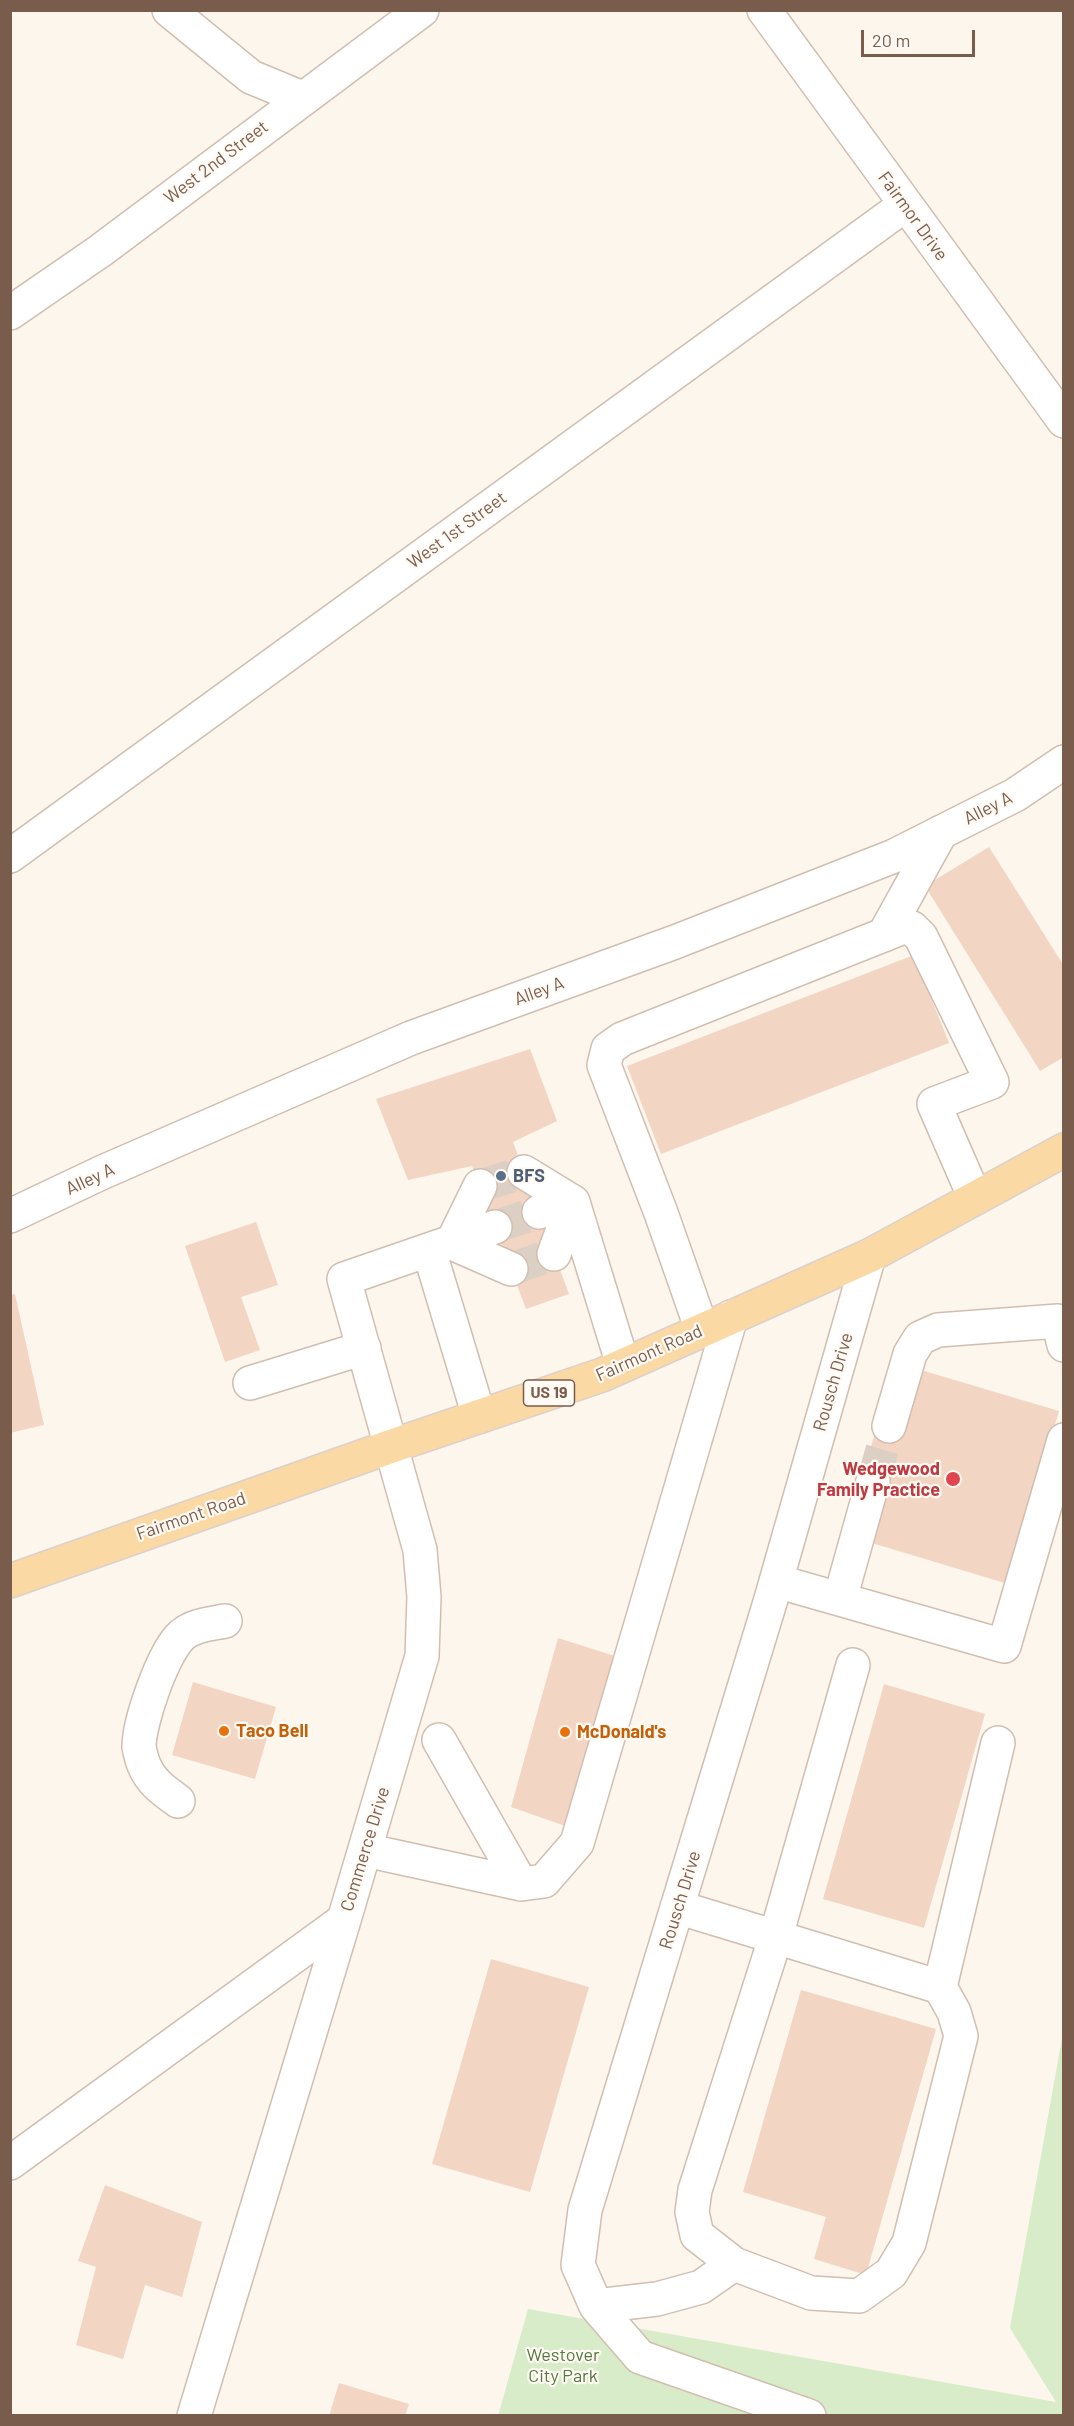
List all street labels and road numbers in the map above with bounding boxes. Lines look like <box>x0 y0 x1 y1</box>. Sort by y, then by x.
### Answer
street label: West 2nd Street <box>160 116 272 208</box>
street label: Fairmor Drive <box>873 167 953 265</box>
street label: West 1st Street <box>403 487 511 573</box>
street label: Alley A <box>960 787 1016 829</box>
street label: Alley A <box>511 972 567 1010</box>
street label: Alley A <box>62 1158 118 1200</box>
street label: Fairmont Road <box>592 1320 706 1386</box>
street label: Rousch Drive <box>809 1330 857 1434</box>
road number: US 19 <box>524 1380 574 1406</box>
street label: Fairmont Road <box>133 1487 249 1545</box>
street label: Commerce Drive <box>336 1784 394 1914</box>
street label: Rousch Drive <box>655 1848 705 1952</box>

